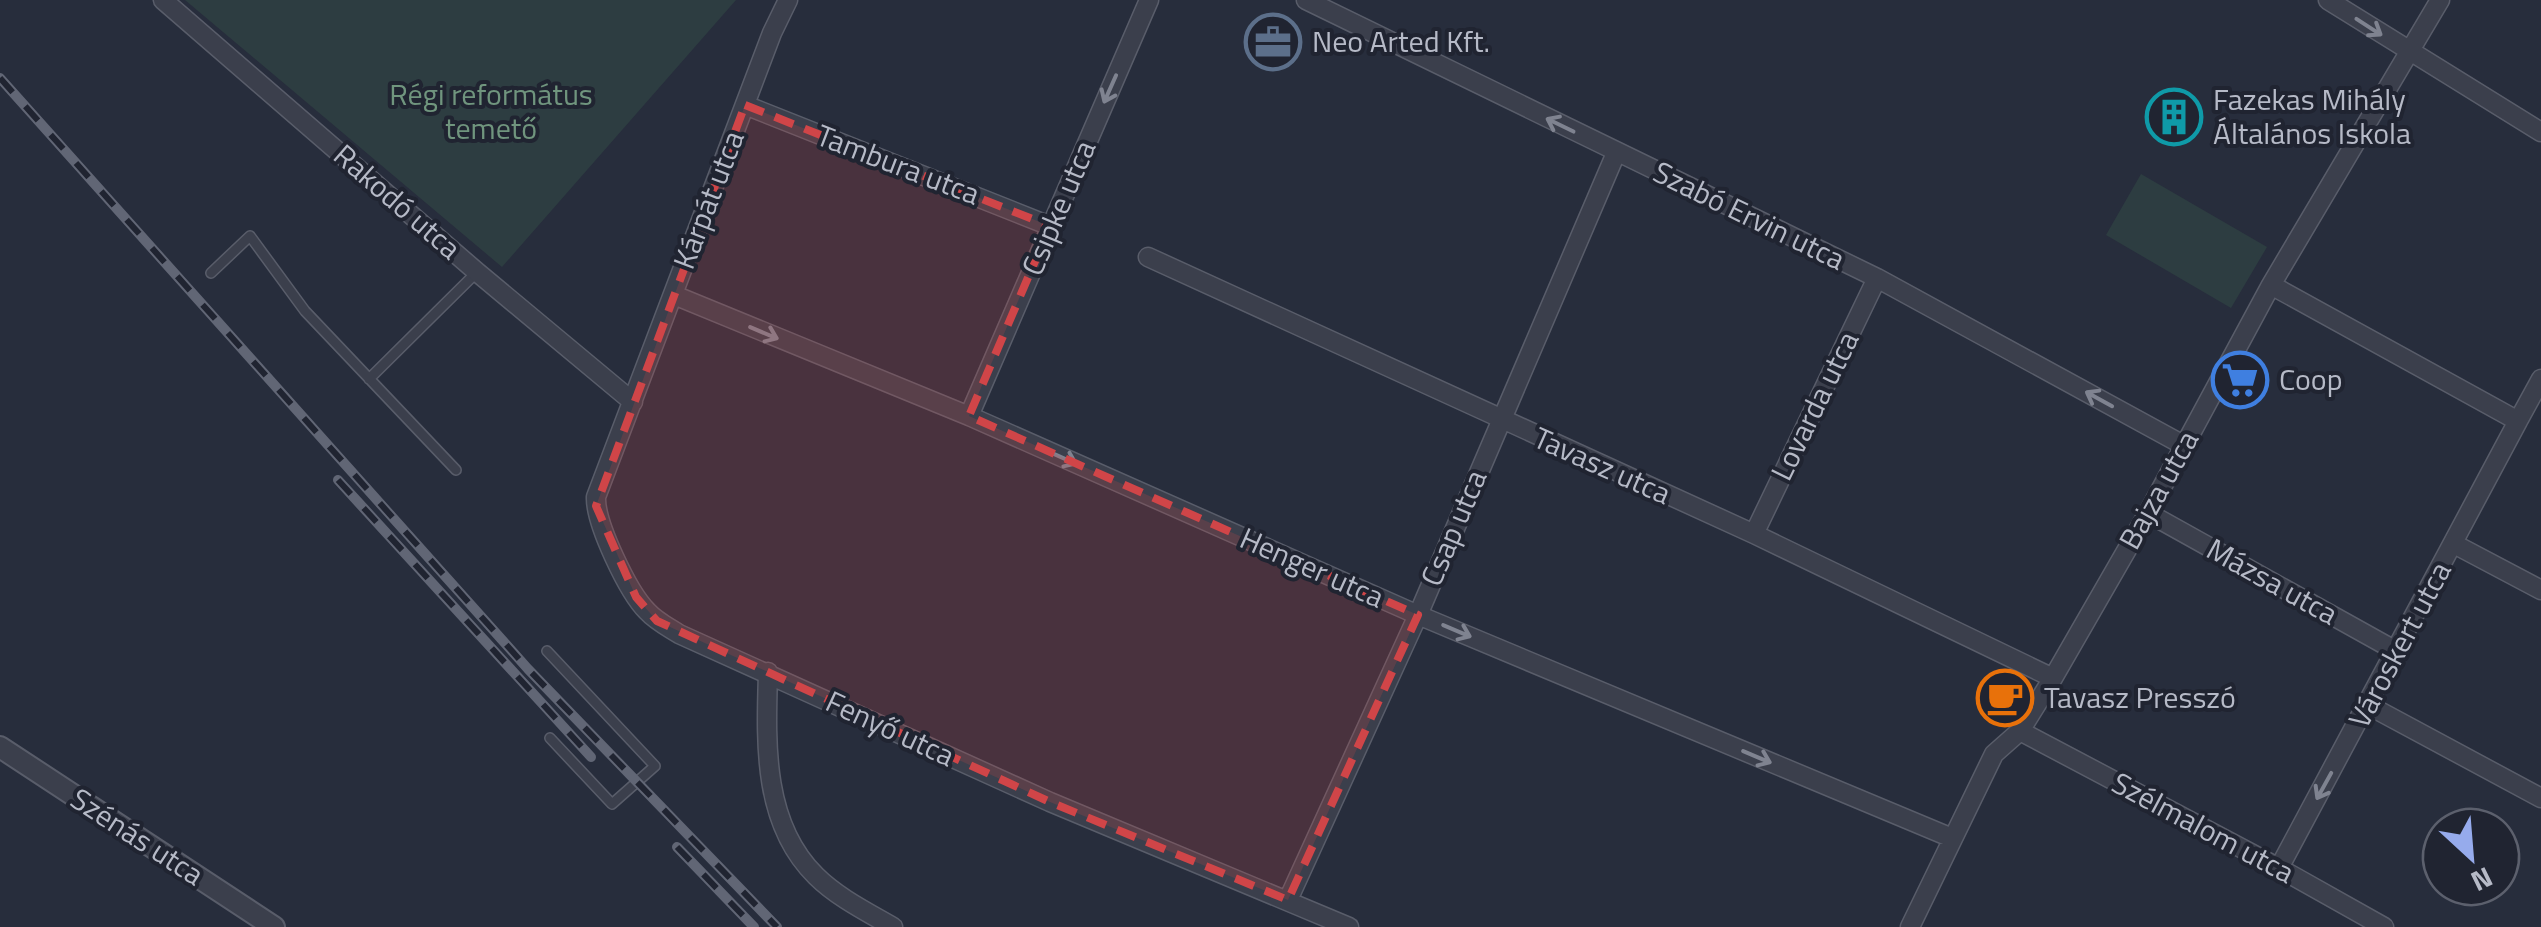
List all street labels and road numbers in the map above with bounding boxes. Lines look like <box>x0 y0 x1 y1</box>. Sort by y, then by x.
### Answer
street label: Tambura utca <box>810 112 987 216</box>
street label: Kárpát utca <box>661 124 756 276</box>
street label: Rakodó utca <box>324 133 472 270</box>
street label: Csipke utca <box>1009 133 1107 282</box>
street label: Szabó Ervin utca <box>1646 149 1853 281</box>
street label: Lovarda utca <box>1758 323 1870 488</box>
street label: Tavasz utca <box>1526 414 1678 516</box>
street label: Bajza utca <box>2107 422 2210 557</box>
street label: Csap utca <box>1408 462 1498 593</box>
street label: Henger utca <box>1233 515 1392 619</box>
street label: Mázsa utca <box>2198 526 2347 636</box>
street label: Városkert utca <box>2336 553 2462 736</box>
street label: Fenyő utca <box>818 678 962 778</box>
street label: Szélmalom utca <box>2104 760 2303 895</box>
street label: Szénás utca <box>62 776 213 897</box>

